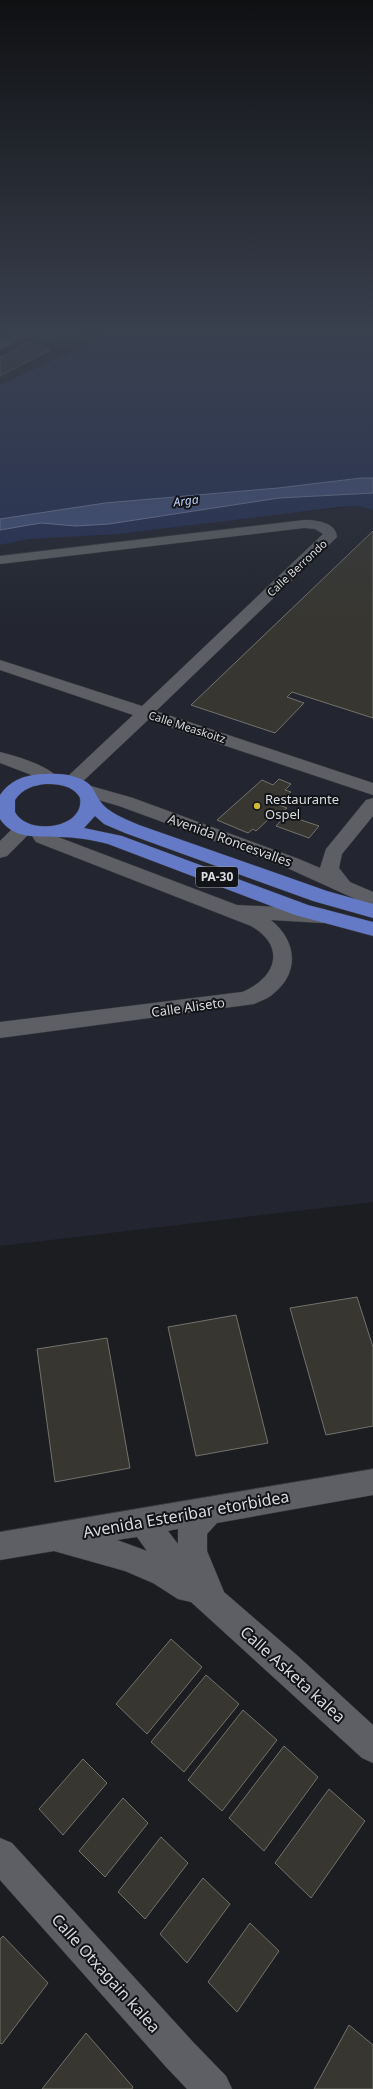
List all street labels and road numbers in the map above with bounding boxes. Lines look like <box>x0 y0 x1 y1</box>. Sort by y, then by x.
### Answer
street label: Calle Berrondo <box>263 536 330 599</box>
street label: Calle Measkoitz <box>147 707 228 746</box>
street label: Avenida Roncesvalles <box>166 809 294 871</box>
road number: PA-30 <box>196 867 238 887</box>
street label: Calle Aliseto <box>150 993 226 1021</box>
street label: Avenida Esteribar etorbidea <box>81 1485 291 1543</box>
street label: Calle Asketa kalea <box>236 1621 350 1727</box>
street label: Calle Otxagain kalea <box>47 1909 165 2037</box>

